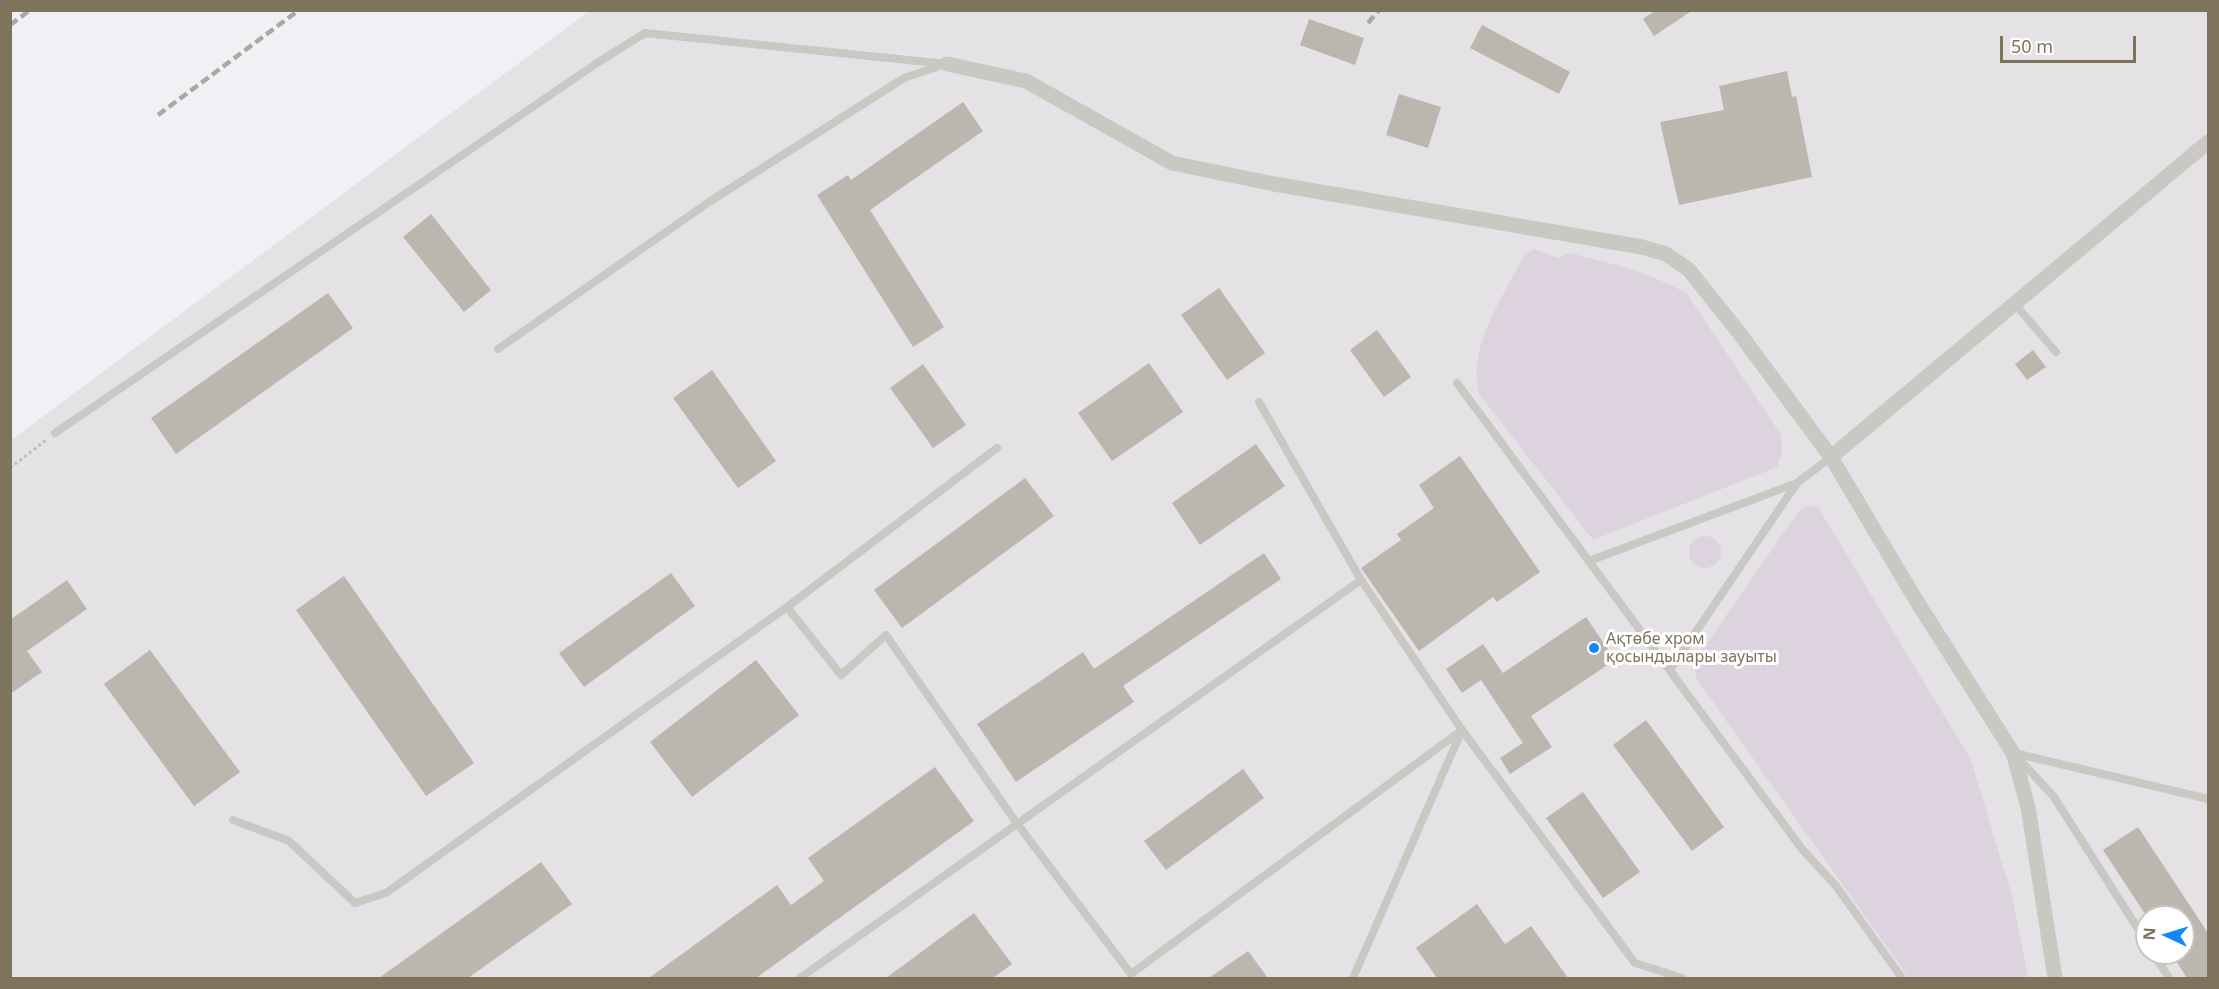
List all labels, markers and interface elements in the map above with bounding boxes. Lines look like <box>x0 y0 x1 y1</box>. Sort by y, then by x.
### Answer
scale bar <box>2003 24 2140 62</box>
text: 50 m <box>2011 34 2053 58</box>
place label: Ақтөбе хром қосындылары зауыты <box>1606 629 1777 667</box>
marker: Ақтөбе хром қосындылары зауыты <box>1587 641 1601 655</box>
north arrow <box>2135 905 2195 965</box>
text: N <box>2138 927 2160 941</box>

